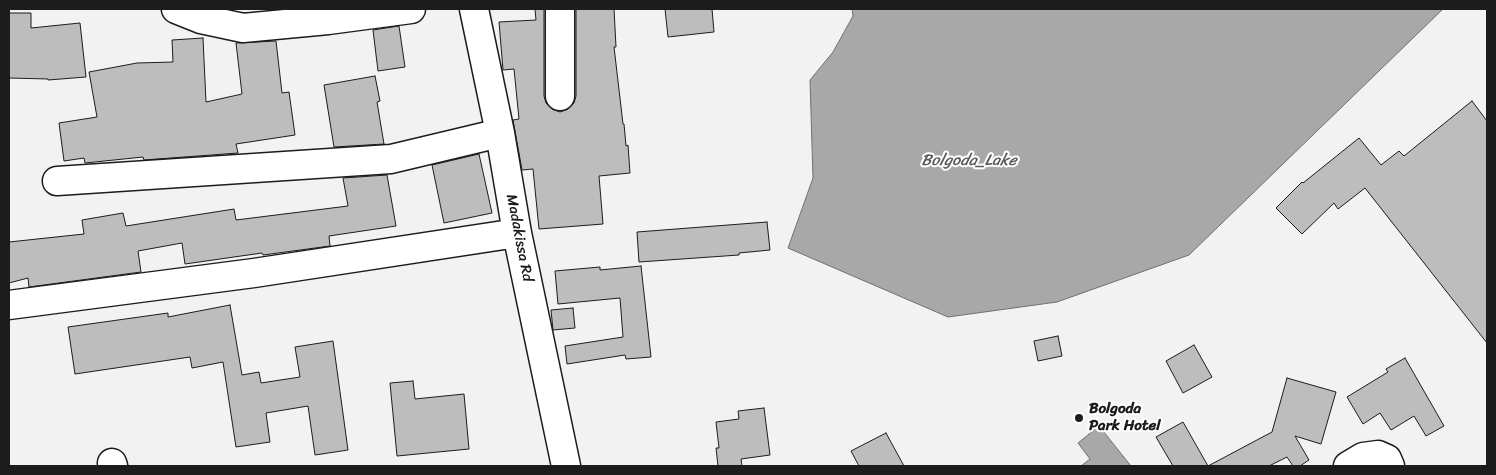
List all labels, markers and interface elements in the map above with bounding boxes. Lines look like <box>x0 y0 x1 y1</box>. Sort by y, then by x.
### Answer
water label: Bolgoda_Lake <box>921 151 1017 171</box>
street label: Madakissa Rd <box>502 193 536 283</box>
place label: Bolgoda Park Hotel <box>1089 400 1160 435</box>
marker: Bolgoda Park Hotel <box>1073 412 1085 424</box>

